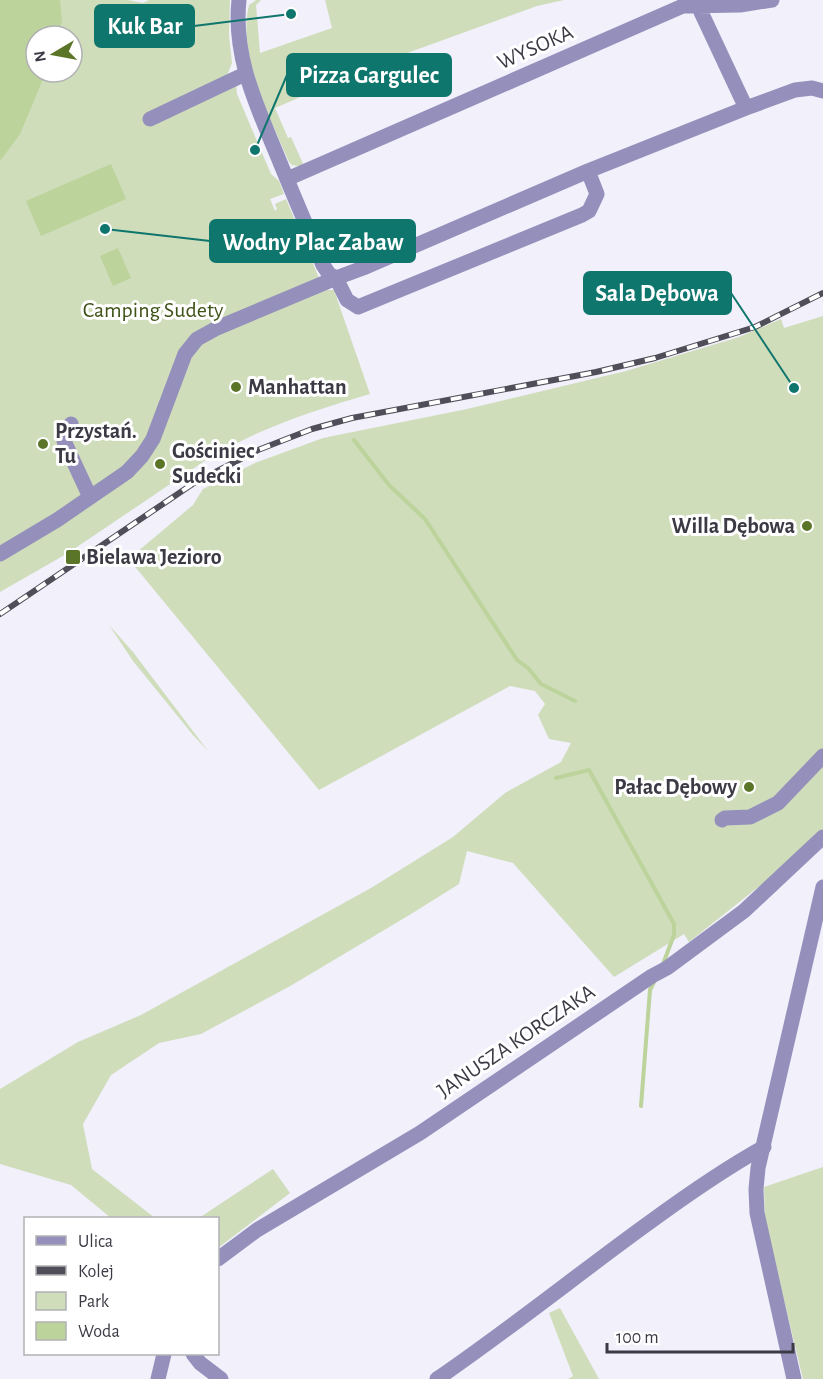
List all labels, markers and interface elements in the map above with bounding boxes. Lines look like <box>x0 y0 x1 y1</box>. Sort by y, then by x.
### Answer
callout: Kuk Bar <box>95 5 194 47</box>
text: Kuk Bar <box>107 15 183 39</box>
street label: WYSOKA <box>494 20 576 73</box>
north arrow <box>24 24 84 84</box>
text: N <box>31 50 49 63</box>
callout: Pizza Gargulec <box>287 54 451 96</box>
text: Pizza Gargulec <box>299 64 439 88</box>
callout: Wodny Plac Zabaw <box>210 220 415 262</box>
text: Wodny Plac Zabaw <box>222 231 404 255</box>
callout: Sala Dębowa <box>584 272 731 314</box>
text: Sala Dębowa <box>595 282 719 306</box>
park label: Camping Sudety <box>83 299 224 321</box>
place label: Manhattan <box>248 376 347 398</box>
marker: Manhattan <box>229 380 243 394</box>
place label: Przystań. Tu <box>55 420 137 467</box>
marker: Przystań. Tu <box>36 437 50 451</box>
place label: Gościniec Sudecki <box>172 440 255 487</box>
marker: Gościniec Sudecki <box>153 457 167 471</box>
place label: Willa Dębowa <box>672 515 795 537</box>
marker: Willa Dębowa <box>800 519 814 533</box>
place label: Bielawa Jezioro <box>86 546 222 568</box>
marker: Bielawa Jezioro <box>64 548 82 566</box>
place label: Pałac Dębowy <box>614 776 737 799</box>
marker: Pałac Dębowy <box>742 780 756 794</box>
street label: JANUSZA KORCZAKA <box>433 980 599 1102</box>
legend <box>24 1217 219 1355</box>
text: Ulica <box>78 1233 113 1251</box>
text: Kolej <box>78 1263 114 1281</box>
text: Park <box>78 1293 110 1311</box>
scale bar <box>607 1316 793 1354</box>
text: Woda <box>78 1323 120 1341</box>
text: 100 m <box>616 1329 659 1347</box>

